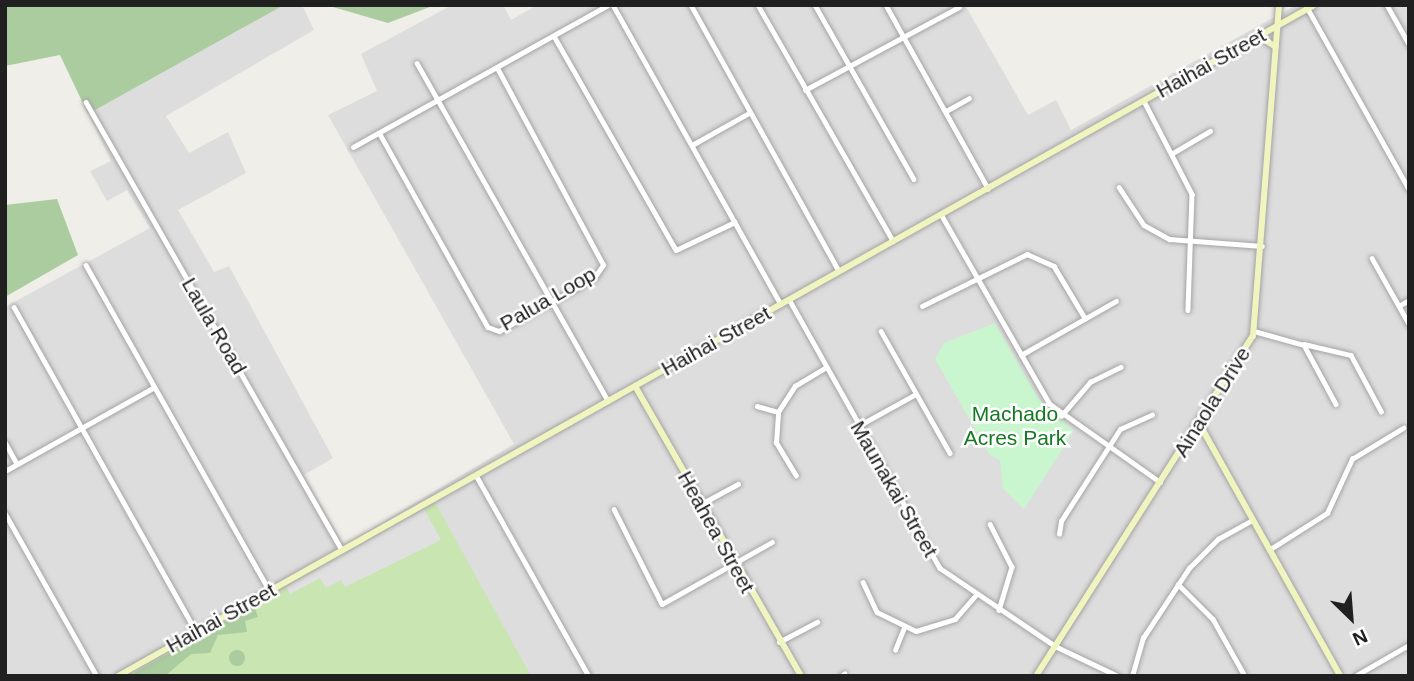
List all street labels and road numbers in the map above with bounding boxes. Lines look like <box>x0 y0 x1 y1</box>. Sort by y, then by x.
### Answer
street label: Haihai Street <box>1152 23 1270 103</box>
street label: Palua Loop <box>496 262 600 336</box>
street label: Laula Road <box>176 273 252 379</box>
street label: Haihai Street <box>657 301 775 381</box>
street label: Ainaola Drive <box>1168 342 1256 462</box>
street label: Maunakai Street <box>845 416 943 562</box>
street label: Heahea Street <box>672 467 760 597</box>
street label: Haihai Street <box>162 578 280 658</box>

